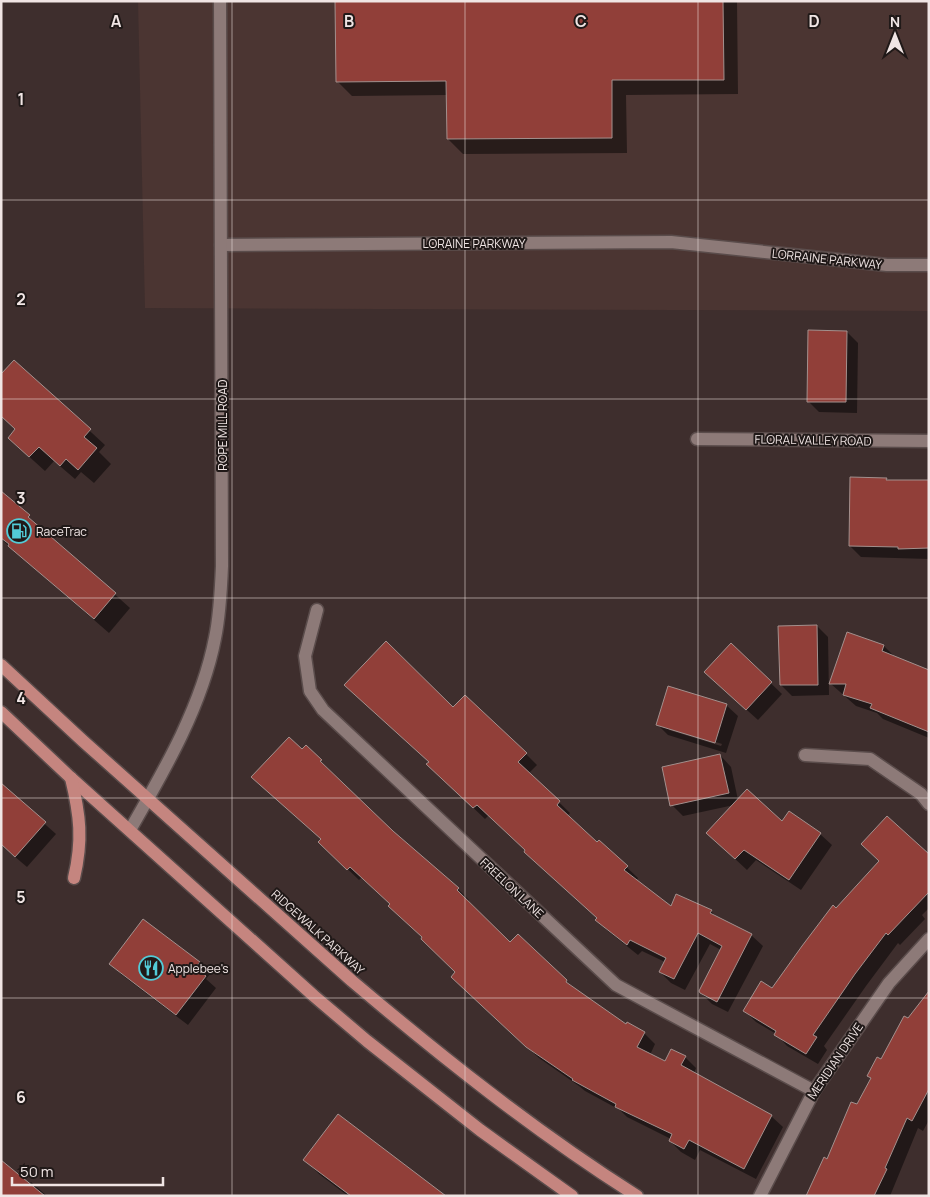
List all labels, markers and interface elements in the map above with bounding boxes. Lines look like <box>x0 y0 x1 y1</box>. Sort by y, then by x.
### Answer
text: A <box>111 10 122 32</box>
text: B <box>344 10 354 32</box>
text: C <box>575 10 587 32</box>
text: D <box>808 10 820 32</box>
north arrow <box>870 10 920 60</box>
text: N <box>890 12 900 31</box>
text: 1 <box>17 88 25 110</box>
street label: LORAINE PARKWAY <box>423 235 526 252</box>
street label: LORRAINE PARKWAY <box>771 245 883 273</box>
text: 2 <box>16 288 26 310</box>
street label: ROPE MILL ROAD <box>214 379 231 471</box>
street label: FLORAL VALLEY ROAD <box>754 430 872 450</box>
text: 3 <box>16 487 26 509</box>
fuel station icon: RaceTrac <box>6 518 32 544</box>
place label: RaceTrac <box>36 523 87 540</box>
text: 4 <box>16 687 26 709</box>
street label: FREELON LANE <box>476 854 548 922</box>
text: 5 <box>16 886 26 908</box>
street label: RIDGEWALK PARKWAY <box>268 886 369 979</box>
restaurant icon: Applebee's <box>138 955 164 981</box>
place label: Applebee's <box>168 960 229 977</box>
street label: MERIDIAN DRIVE <box>803 1019 867 1103</box>
text: 6 <box>16 1086 26 1108</box>
scale bar <box>12 1154 164 1186</box>
text: 50 m <box>20 1161 54 1182</box>

